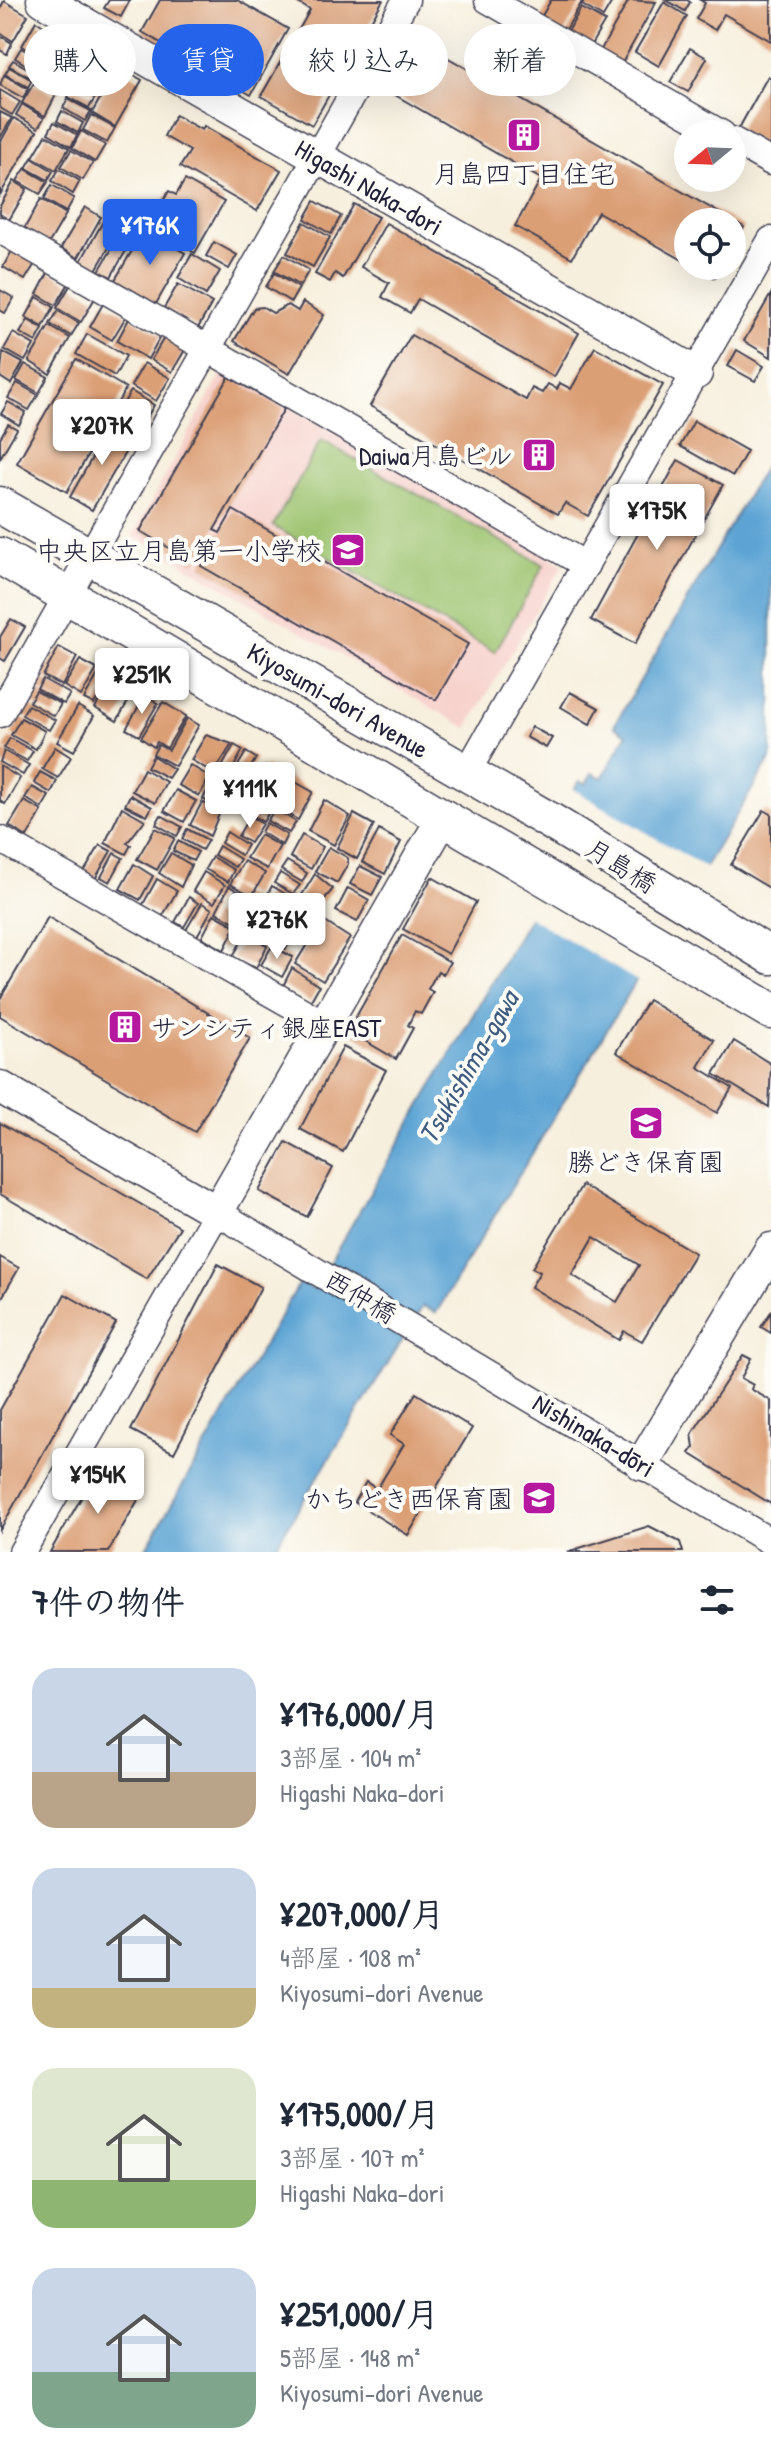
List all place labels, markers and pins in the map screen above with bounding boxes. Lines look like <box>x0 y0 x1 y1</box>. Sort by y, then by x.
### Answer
building icon: 月島四丁目住宅 <box>505 116 543 154</box>
place label: 月島四丁目住宅 <box>433 156 615 191</box>
pin: ¥176K <box>94 199 206 267</box>
pin: ¥207K <box>46 399 158 467</box>
building icon: Daiwa月島ビル <box>520 436 558 474</box>
place label: Daiwa月島ビル <box>359 438 513 473</box>
pin: ¥175K <box>601 484 713 552</box>
school or university icon: 中央区立月島第一小学校 <box>329 531 367 569</box>
place label: 中央区立月島第一小学校 <box>36 533 322 568</box>
pin: ¥251K <box>86 648 198 716</box>
pin: ¥111K <box>194 762 306 830</box>
pin: ¥276K <box>221 893 333 961</box>
building icon: サンシティ銀座EAST <box>106 1008 144 1046</box>
place label: サンシティ銀座EAST <box>151 1010 382 1045</box>
school or university icon: 勝どき保育園 <box>627 1104 665 1142</box>
place label: 勝どき保育園 <box>568 1144 724 1179</box>
pin: ¥154K <box>42 1448 154 1516</box>
school or university icon: かちどき西保育園 <box>520 1479 558 1517</box>
place label: かちどき西保育園 <box>305 1481 513 1516</box>

